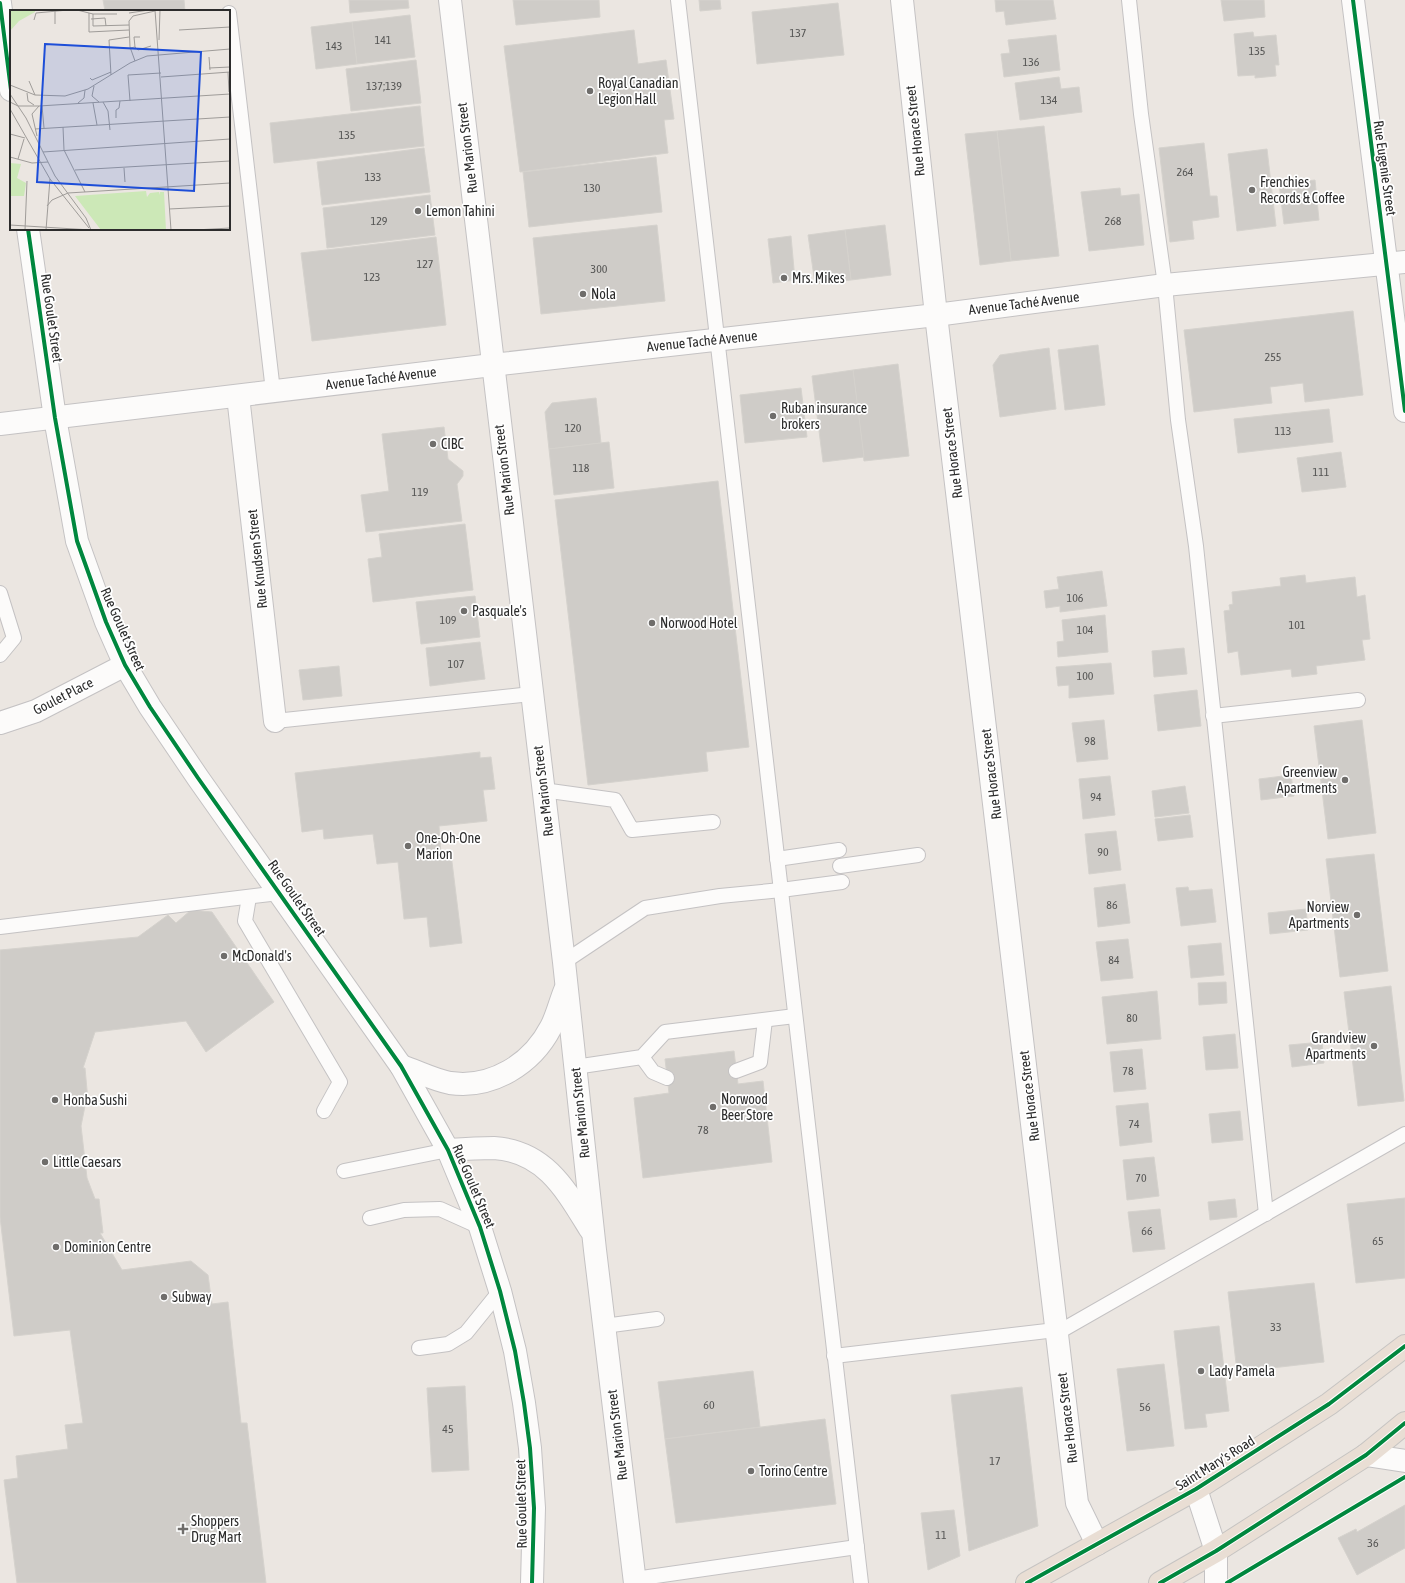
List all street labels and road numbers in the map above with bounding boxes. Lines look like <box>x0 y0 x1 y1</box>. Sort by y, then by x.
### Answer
street label: Rue Horace Street <box>902 85 928 177</box>
street label: Rue Marion Street <box>453 102 481 194</box>
street label: Rue Eugenie Street <box>1370 119 1400 217</box>
street label: Rue Goulet Street <box>38 273 66 363</box>
street label: Avenue Taché Avenue <box>968 288 1080 318</box>
street label: Avenue Taché Avenue <box>646 327 758 355</box>
street label: Avenue Taché Avenue <box>325 363 437 393</box>
street label: Rue Horace Street <box>938 407 966 499</box>
street label: Rue Marion Street <box>490 424 518 516</box>
street label: Rue Knudsen Street <box>244 509 270 609</box>
street label: Rue Goulet Street <box>98 585 148 673</box>
street label: Goulet Place <box>30 674 96 718</box>
street label: Rue Horace Street <box>977 728 1005 820</box>
street label: Rue Marion Street <box>529 745 557 837</box>
street label: Rue Goulet Street <box>265 857 329 939</box>
street label: Rue Horace Street <box>1015 1050 1043 1142</box>
street label: Rue Marion Street <box>567 1067 593 1159</box>
street label: Rue Goulet Street <box>449 1142 499 1230</box>
street label: Rue Horace Street <box>1053 1372 1081 1464</box>
street label: Rue Marion Street <box>603 1389 631 1481</box>
street label: Saint Mary's Road <box>1173 1432 1257 1494</box>
street label: Rue Goulet Street <box>512 1459 530 1549</box>

